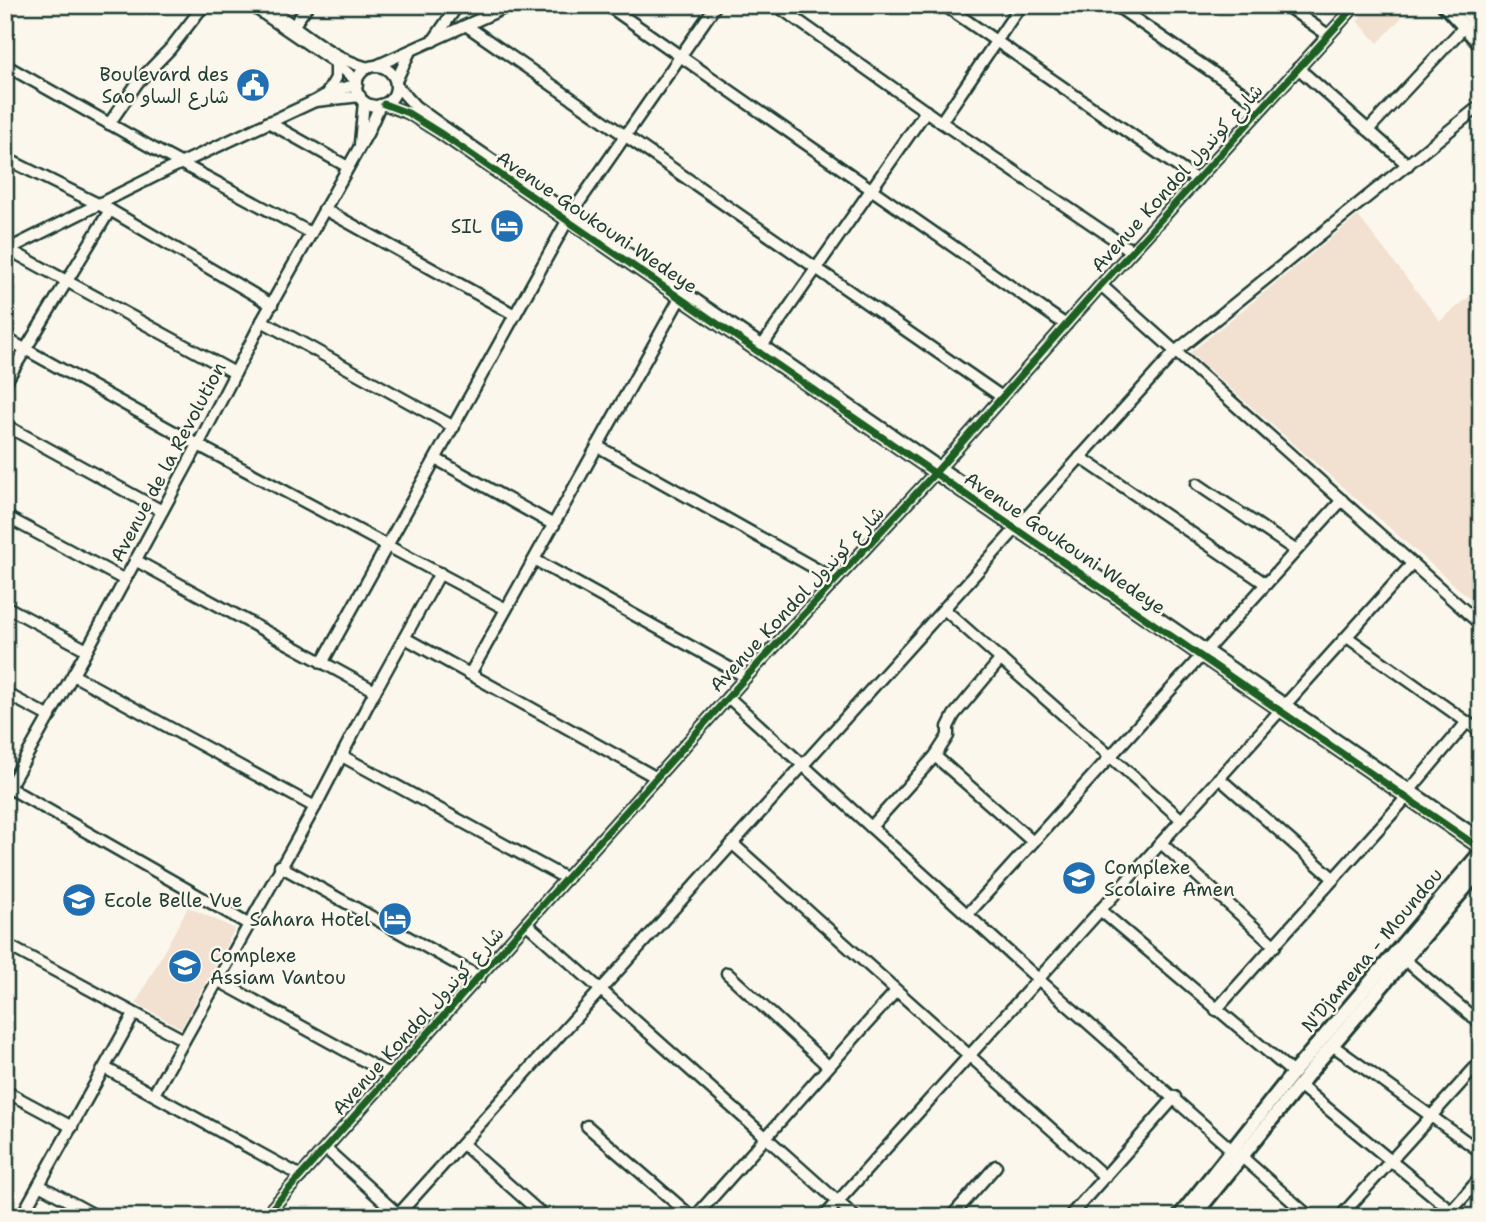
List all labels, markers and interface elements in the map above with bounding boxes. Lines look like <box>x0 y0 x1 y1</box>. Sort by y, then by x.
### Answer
place label: Boulevard des Sao شارع الساو <box>99 62 229 110</box>
public building icon: Boulevard des Sao شارع الساو <box>234 66 272 104</box>
street label: Avenue Kondol شارع كوندول <box>1086 78 1269 278</box>
street label: Avenue Goukouni Wedeye <box>491 145 703 299</box>
hotel icon: SIL <box>488 207 526 245</box>
place label: SIL <box>451 214 482 239</box>
street label: Avenue de la Revolution <box>105 358 231 566</box>
street label: Avenue Goukouni Wedeye <box>959 466 1171 620</box>
street label: Avenue Kondol شارع كوندول <box>704 501 891 698</box>
place label: Complexe Scolaire Amen <box>1104 855 1235 902</box>
school or university icon: Complexe Scolaire Amen <box>1060 859 1098 897</box>
street label: N'Djamena - Moundou <box>1296 863 1448 1037</box>
school or university icon: Ecole Belle Vue <box>60 881 98 919</box>
place label: Ecole Belle Vue <box>104 888 242 913</box>
hotel icon: Sahara Hotel <box>376 900 414 938</box>
place label: Sahara Hotel <box>250 907 370 932</box>
street label: Avenue Kondol شارع كوندول <box>327 921 510 1121</box>
place label: Complexe Assiam Vantou <box>210 943 346 990</box>
school or university icon: Complexe Assiam Vantou <box>166 947 204 985</box>

